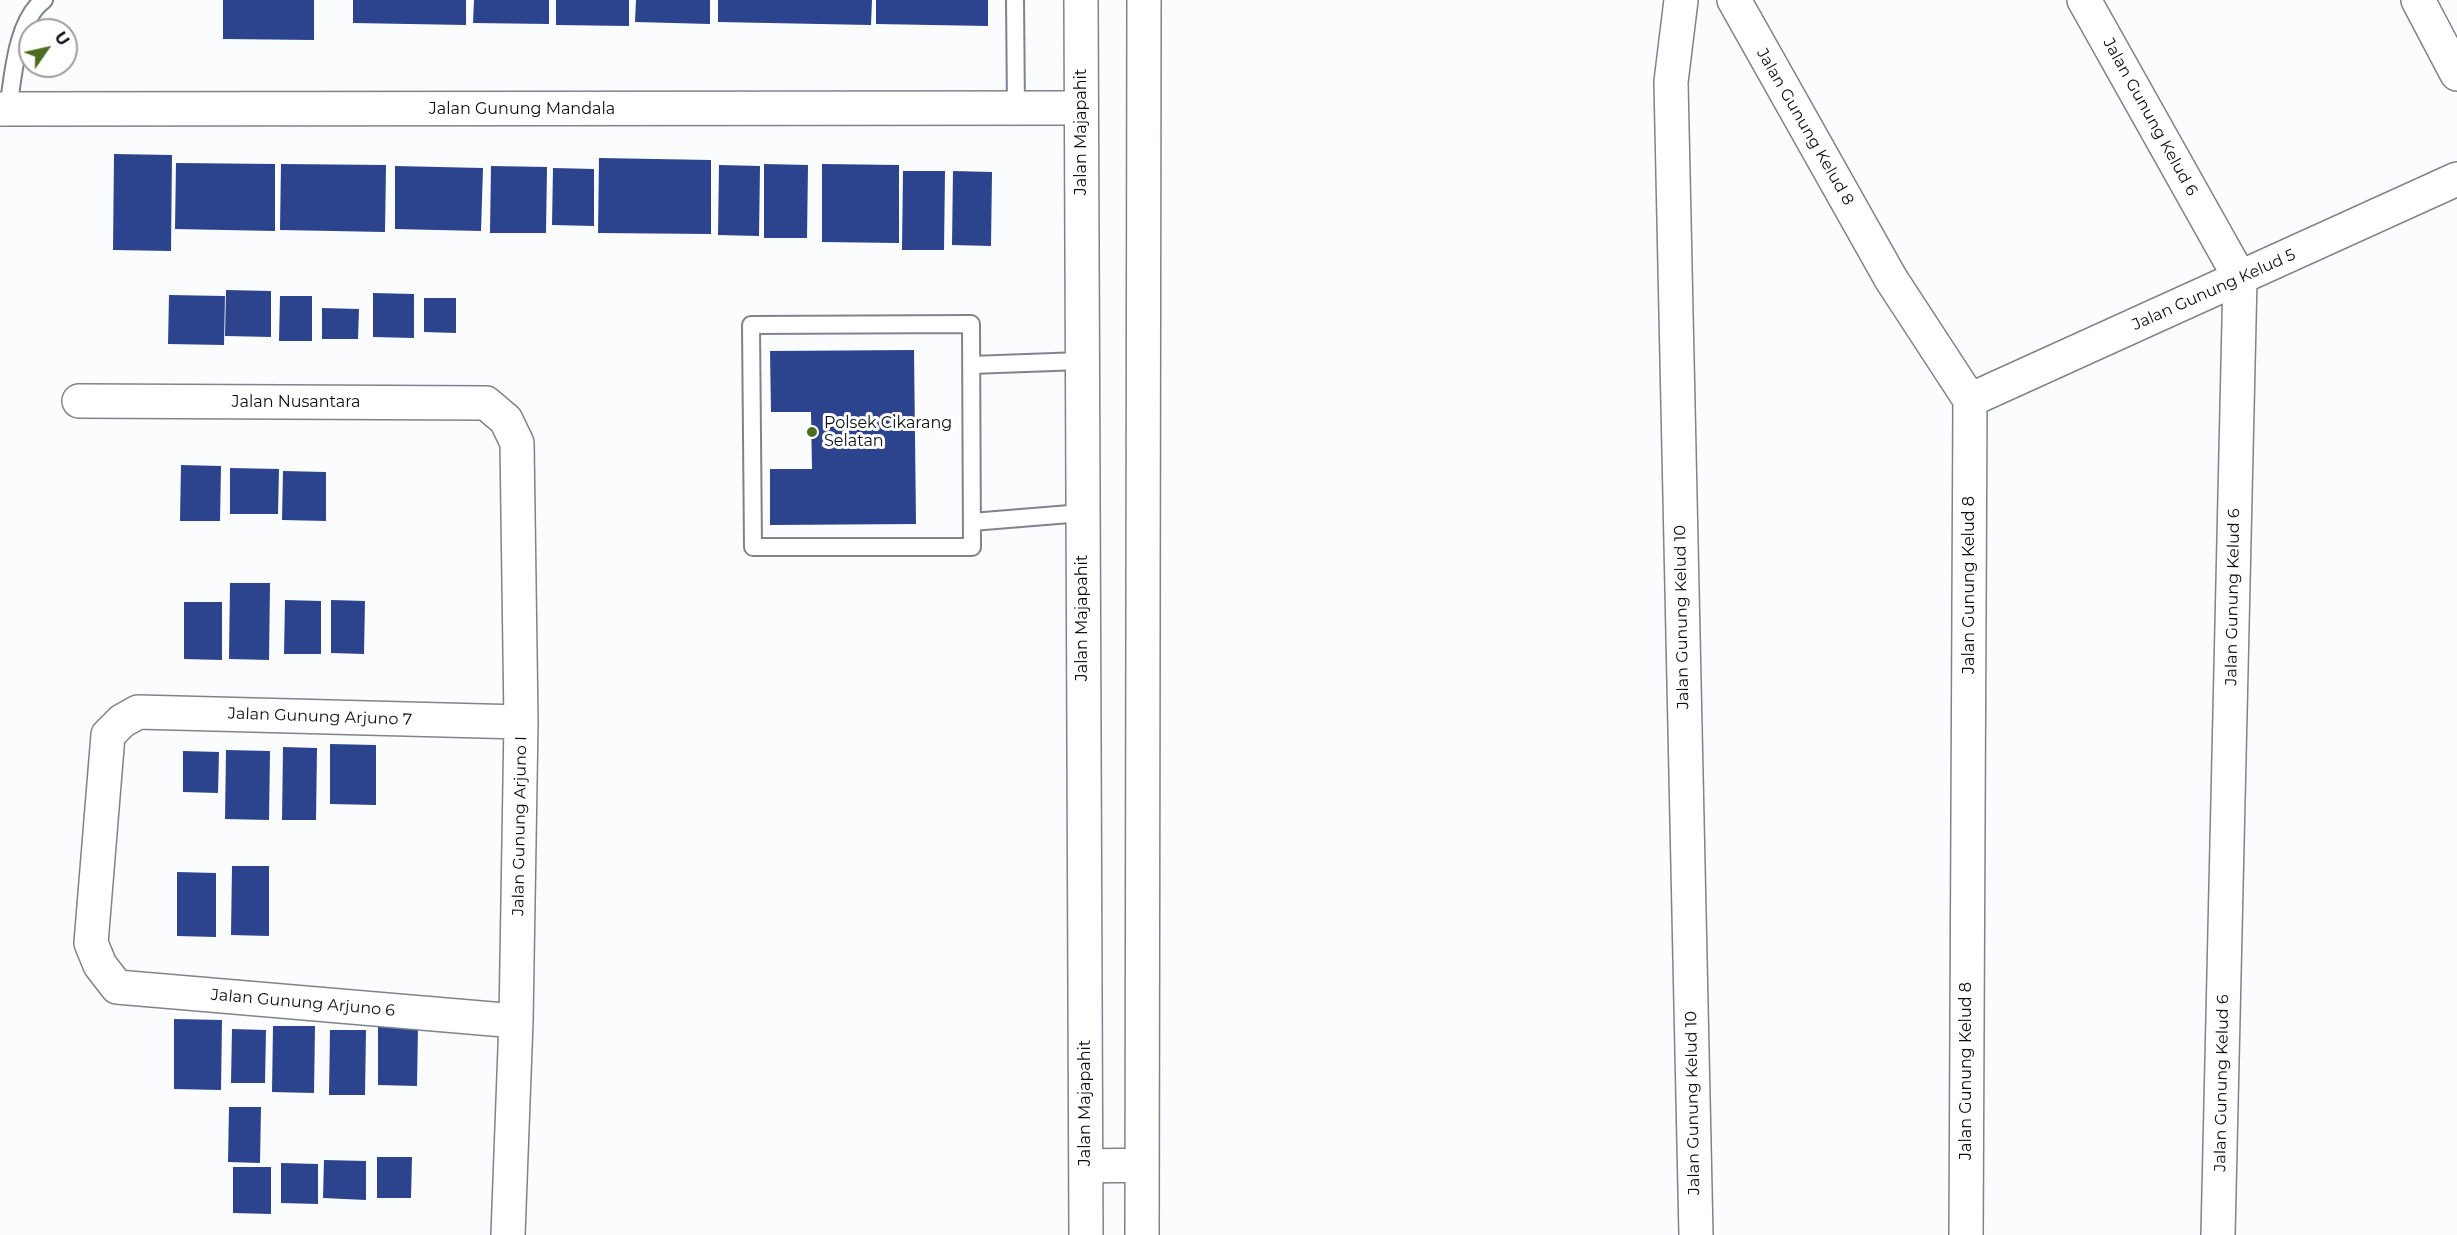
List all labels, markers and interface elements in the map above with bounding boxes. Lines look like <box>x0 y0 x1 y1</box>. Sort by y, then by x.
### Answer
north arrow <box>18 18 78 78</box>
text: U <box>50 28 73 49</box>
street label: Jalan Gunung Kelud 6 <box>2099 35 2201 199</box>
street label: Jalan Gunung Kelud 8 <box>1752 45 1858 209</box>
street label: Jalan Majapahit <box>1071 69 1091 195</box>
street label: Jalan Gunung Mandala <box>429 99 615 119</box>
street label: Jalan Gunung Kelud 5 <box>2129 245 2299 335</box>
street label: Jalan Nusantara <box>232 392 360 412</box>
place label: Polsek Cikarang Selatan <box>824 413 952 451</box>
marker: Polsek Cikarang Selatan <box>805 425 819 439</box>
street label: Jalan Gunung Kelud 8 <box>1959 496 1979 674</box>
street label: Jalan Gunung Kelud 6 <box>2222 508 2244 686</box>
street label: Jalan Gunung Kelud 10 <box>1671 525 1693 709</box>
street label: Jalan Majapahit <box>1072 555 1092 681</box>
street label: Jalan Gunung Arjuno 7 <box>228 704 412 730</box>
street label: Jalan Gunung Arjuno I <box>509 736 531 916</box>
street label: Jalan Gunung Kelud 8 <box>1956 982 1976 1160</box>
street label: Jalan Gunung Arjuno 6 <box>210 985 396 1021</box>
street label: Jalan Gunung Kelud 6 <box>2211 994 2233 1172</box>
street label: Jalan Gunung Kelud 10 <box>1682 1011 1704 1195</box>
street label: Jalan Majapahit <box>1075 1040 1095 1166</box>

